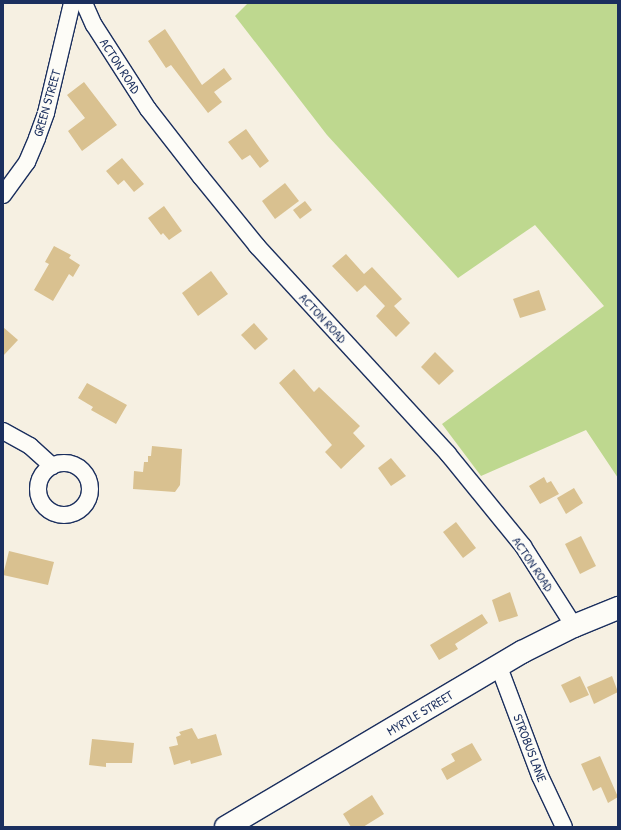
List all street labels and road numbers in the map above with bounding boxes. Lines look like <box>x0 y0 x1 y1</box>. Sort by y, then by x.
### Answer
street label: ACTON ROAD <box>96 36 144 96</box>
street label: GREEN STREET <box>30 68 64 138</box>
street label: ACTON ROAD <box>296 290 350 346</box>
street label: ACTON ROAD <box>509 534 557 594</box>
street label: MYRTLE STREET <box>384 687 456 739</box>
street label: STROBUS LANE <box>510 712 550 784</box>

